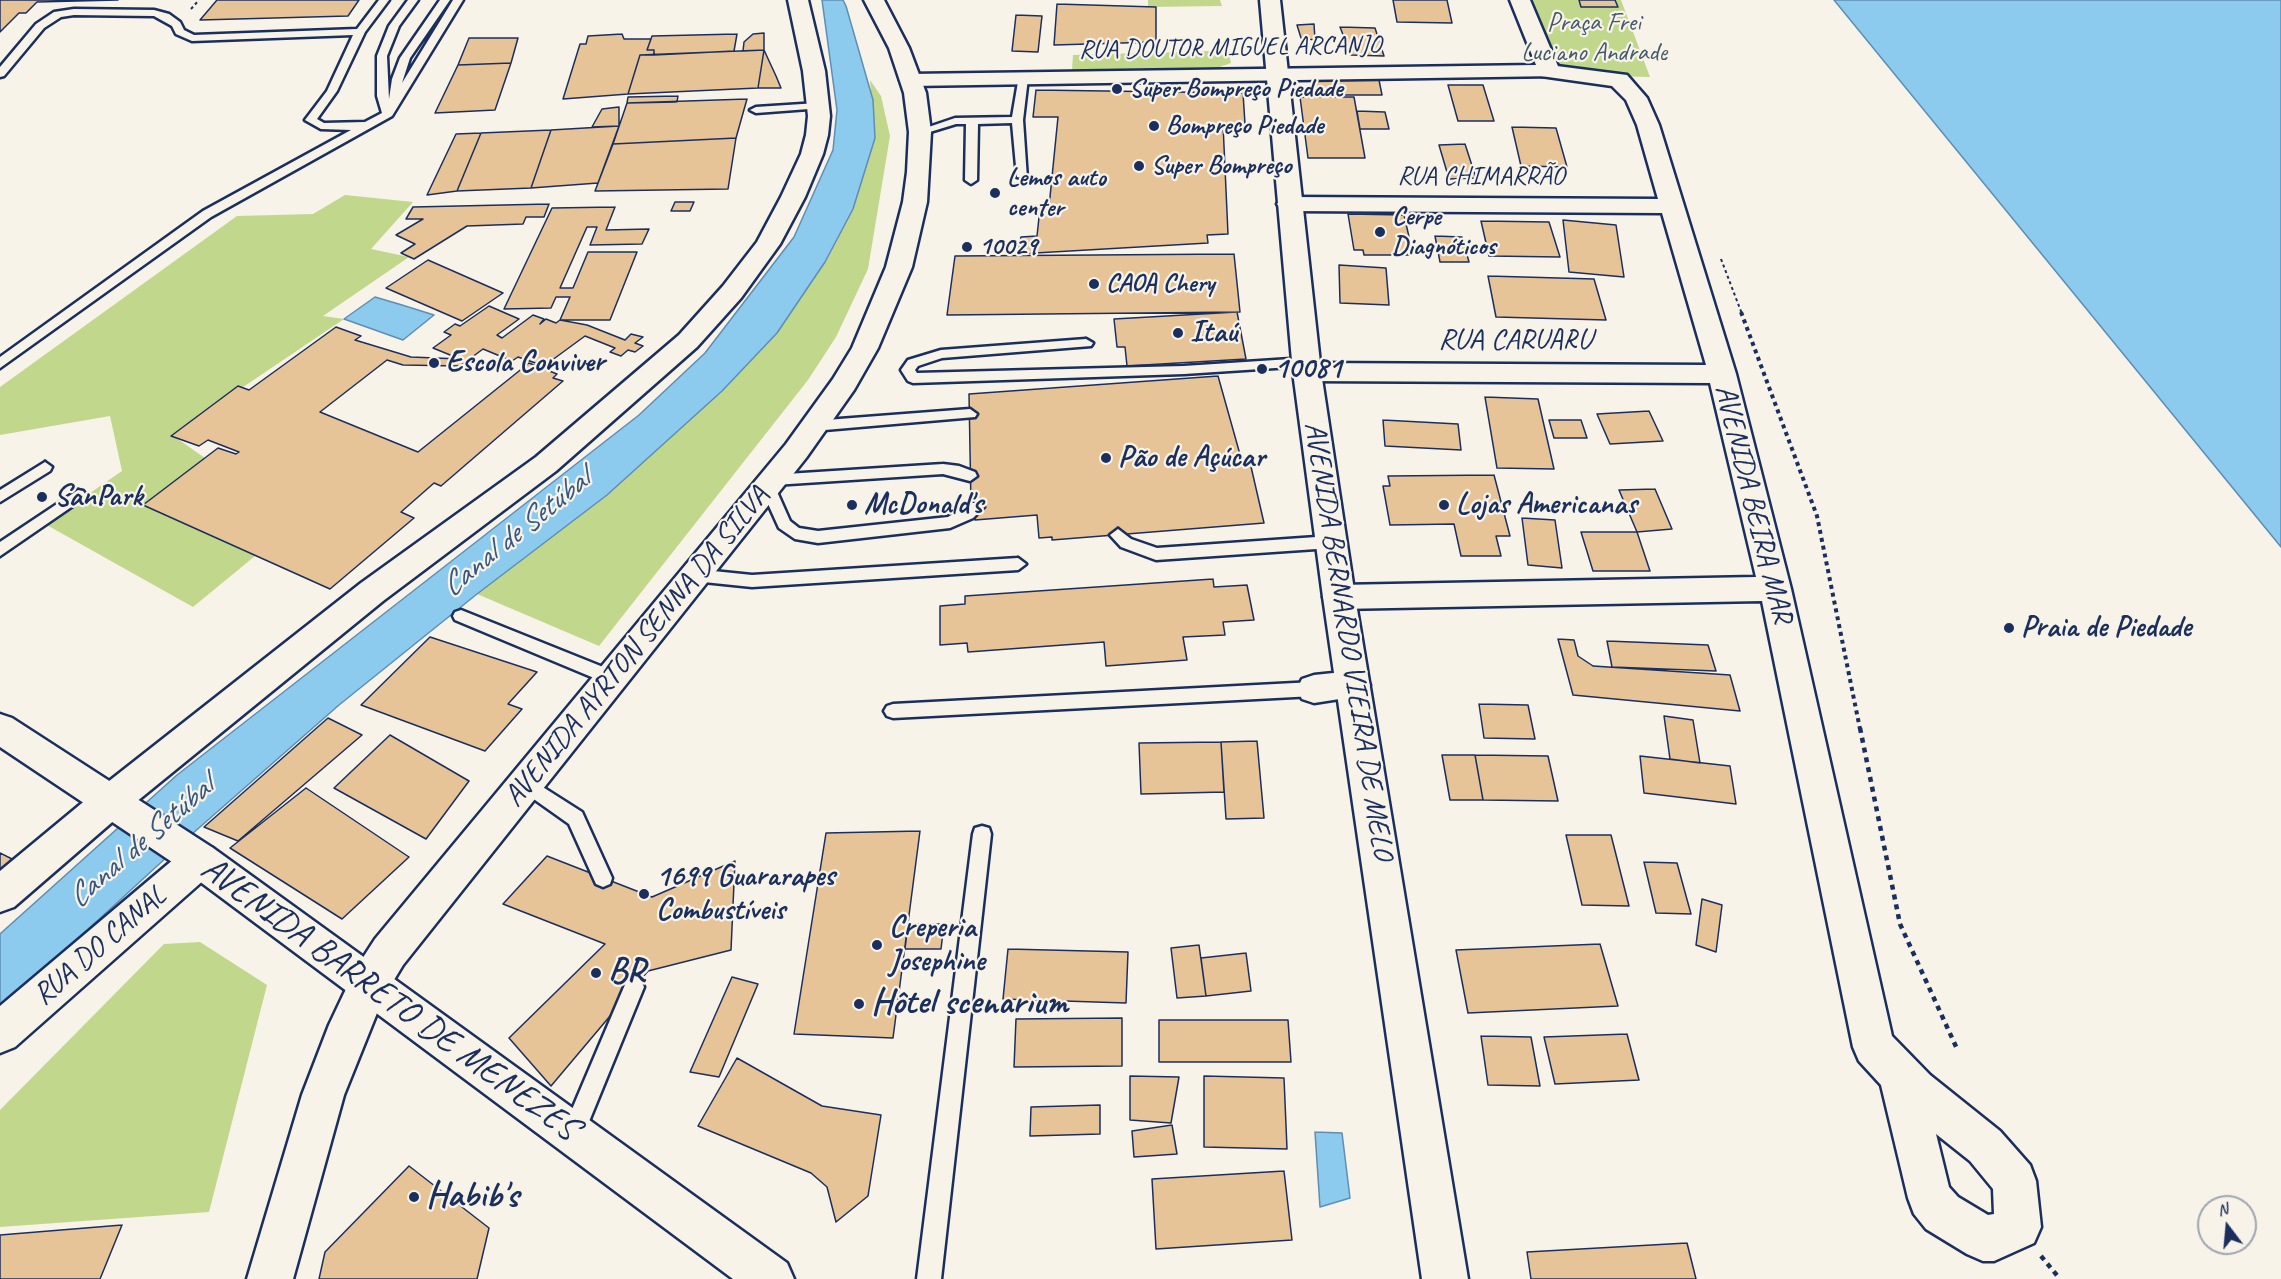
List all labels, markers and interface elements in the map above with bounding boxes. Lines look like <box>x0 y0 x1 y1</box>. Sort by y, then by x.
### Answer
park label: Praça Frei Luciano Andrade <box>1521 7 1667 68</box>
street label: RUA DOUTOR MIGUEL ARCANJO <box>1079 30 1381 66</box>
place label: Super Bompreço Piedade <box>1129 73 1342 105</box>
marker: Super Bompreço Piedade <box>1110 82 1124 96</box>
place label: Bompreço Piedade <box>1166 110 1323 142</box>
marker: Bompreço Piedade <box>1147 119 1161 133</box>
place label: Super Bompreço <box>1151 150 1291 182</box>
marker: Super Bompreço <box>1132 159 1146 173</box>
street label: RUA CHIMARRÃO <box>1398 161 1564 193</box>
place label: Lemos auto center <box>1007 162 1106 224</box>
marker: Lemos auto center <box>988 186 1002 200</box>
place label: Cerpe Diagnóticos <box>1392 201 1496 262</box>
marker: Cerpe Diagnóticos <box>1373 225 1387 239</box>
place label: 10029 <box>979 231 1037 263</box>
marker: 10029 <box>960 240 974 254</box>
place label: CAOA Chery <box>1106 268 1214 300</box>
marker: CAOA Chery <box>1087 277 1101 291</box>
place label: Itaú <box>1190 315 1237 351</box>
street label: RUA CARUARU <box>1438 322 1592 358</box>
marker: Itaú <box>1171 326 1185 340</box>
place label: Escola Conviver <box>446 345 605 381</box>
place label: 10081 <box>1274 351 1341 387</box>
marker: Escola Conviver <box>427 356 441 370</box>
marker: 10081 <box>1255 362 1269 376</box>
street label: AVENIDA BEIRA MAR <box>1706 381 1800 627</box>
street label: AVENIDA BERNARDO VIEIRA DE MELO <box>1296 420 1400 862</box>
place label: Pão de Açúcar <box>1118 440 1265 476</box>
marker: Pão de Açúcar <box>1099 451 1113 465</box>
water label: Canal de Setúbal <box>434 462 598 606</box>
place label: SanPark <box>54 479 142 515</box>
street label: AVENIDA AYRTON SENNA DA SILVA <box>497 480 777 814</box>
place label: McDonald's <box>864 487 983 523</box>
place label: Lojas Americanas <box>1456 487 1637 523</box>
marker: SanPark <box>35 490 49 504</box>
marker: McDonald's <box>845 498 859 512</box>
marker: Lojas Americanas <box>1437 498 1451 512</box>
place label: Praia de Piedade <box>2021 610 2191 646</box>
marker: Praia de Piedade <box>2002 621 2016 635</box>
water label: Canal de Setúbal <box>60 769 222 917</box>
street label: AVENIDA BARRETO DE MENEZES <box>192 848 586 1150</box>
place label: 1699 Guararapes Combustíveis <box>656 859 835 930</box>
street label: RUA DO CANAL <box>26 879 174 1013</box>
marker: 1699 Guararapes Combustíveis <box>637 887 651 901</box>
place label: Creperia Josephine <box>889 910 984 980</box>
marker: Creperia Josephine <box>870 938 884 952</box>
place label: BR <box>608 951 645 995</box>
marker: BR <box>589 966 603 980</box>
place label: Hôtel scenarium <box>871 982 1068 1026</box>
marker: Hôtel scenarium <box>852 997 866 1011</box>
place label: Habib's <box>426 1175 519 1219</box>
marker: Habib's <box>407 1190 421 1204</box>
north arrow <box>2197 1195 2257 1255</box>
text: N <box>2215 1199 2230 1221</box>

